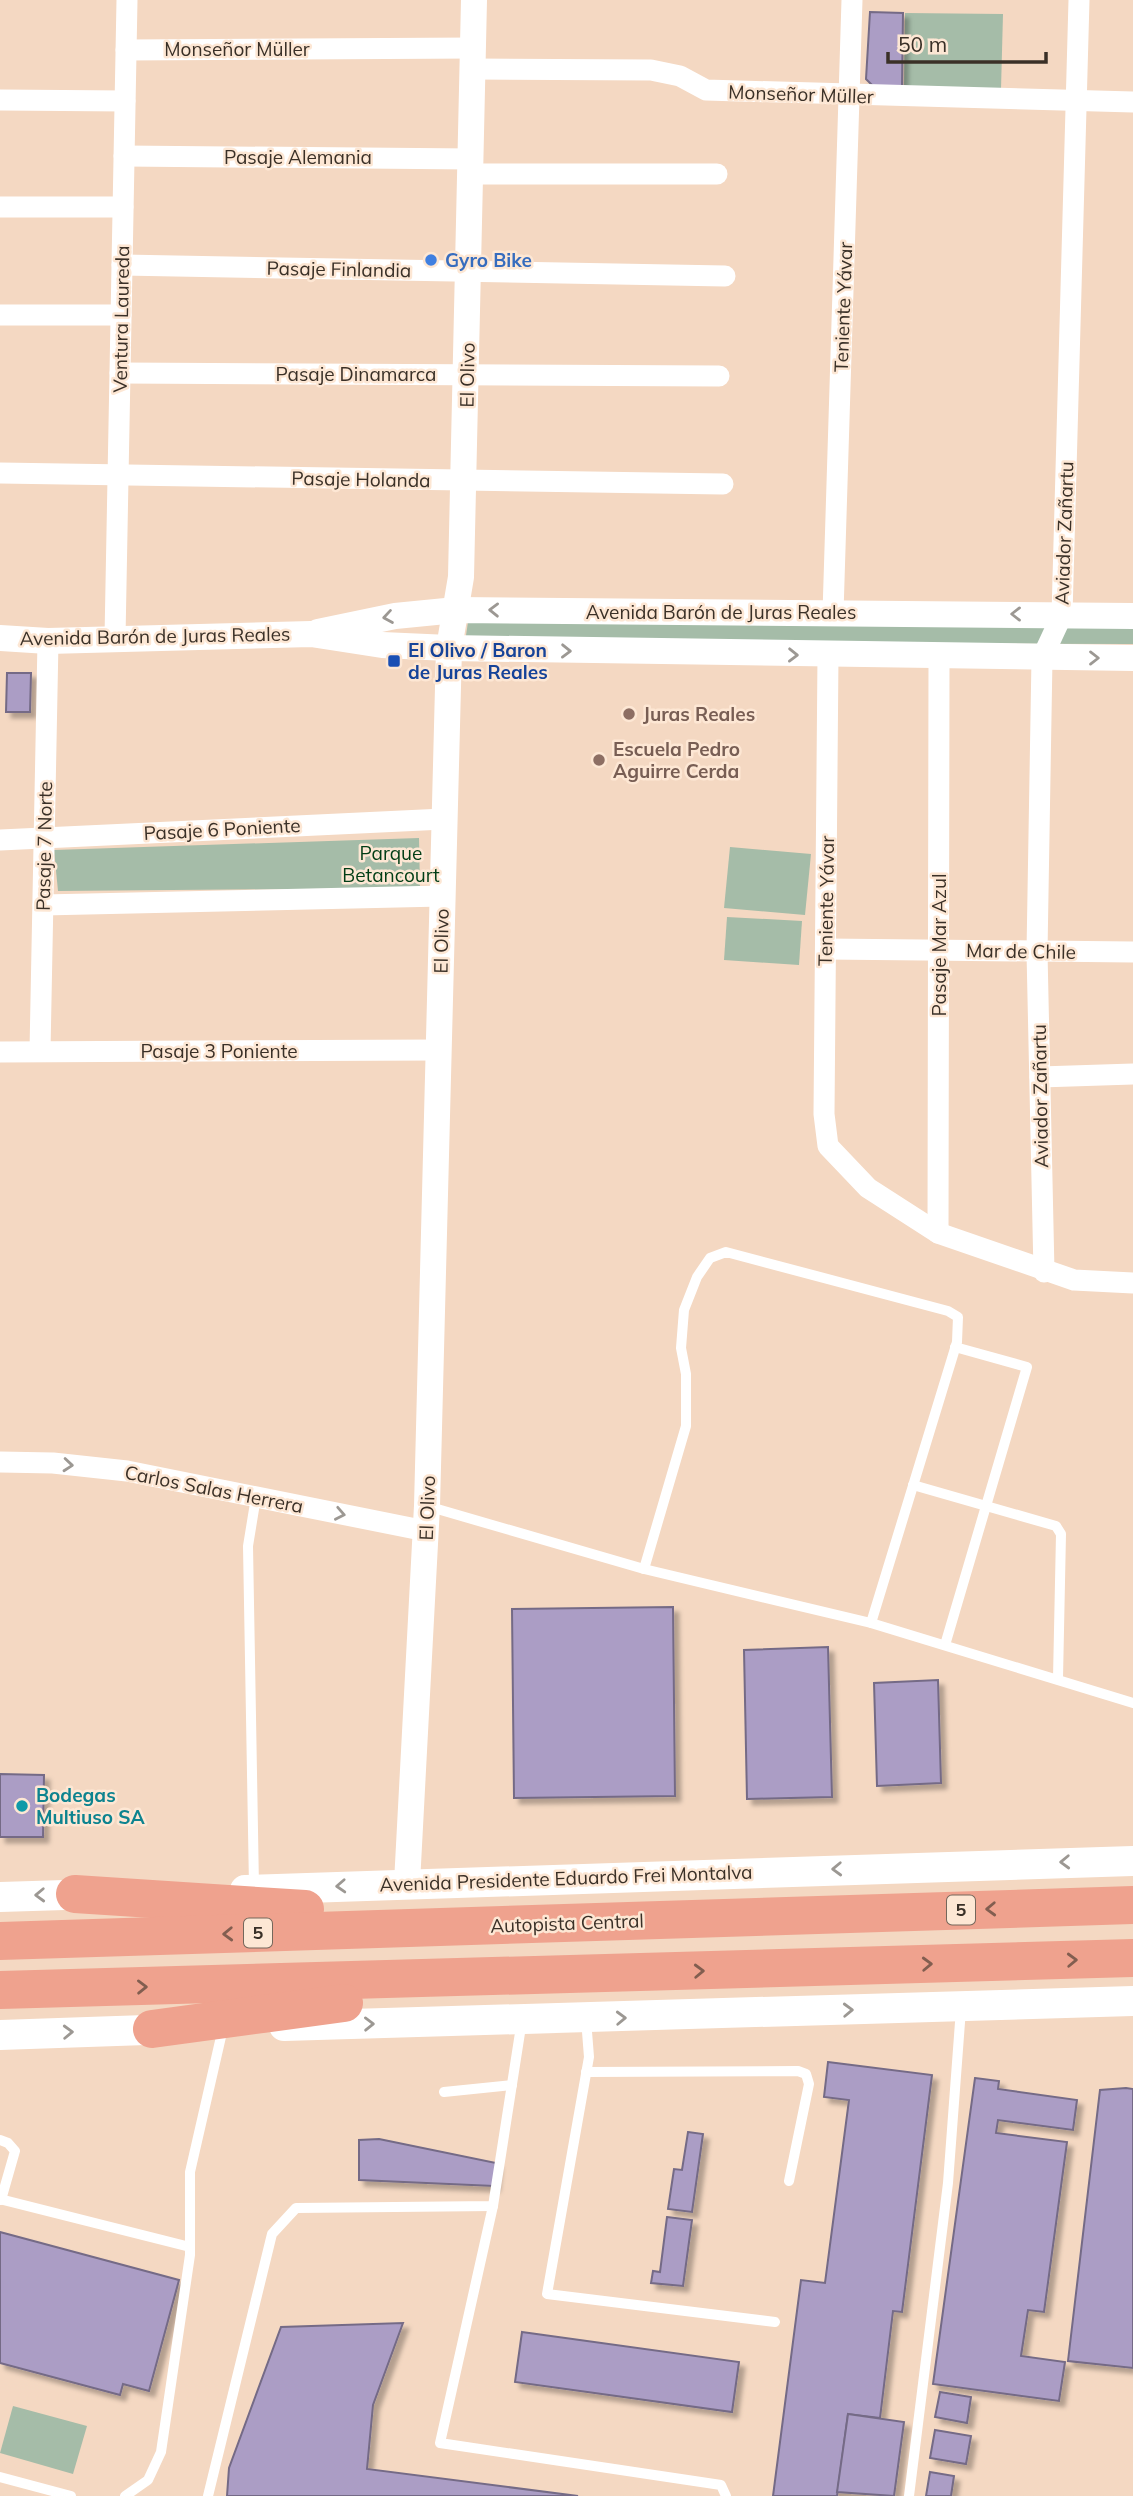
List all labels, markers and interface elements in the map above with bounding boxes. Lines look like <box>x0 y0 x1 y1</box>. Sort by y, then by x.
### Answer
scale bar <box>888 21 1046 65</box>
text: 50 m <box>898 31 947 57</box>
street label: Monseñor Müller <box>164 37 310 61</box>
street label: Monseñor Müller <box>728 79 874 109</box>
street label: Pasaje Alemania <box>224 145 372 169</box>
street label: Teniente Yávar <box>829 241 857 373</box>
street label: Ventura Laureda <box>108 245 134 393</box>
place label: Gyro Bike <box>445 248 532 272</box>
marker: Gyro Bike <box>423 252 439 268</box>
street label: Pasaje Finlandia <box>266 256 412 282</box>
street label: El Olivo <box>454 342 480 408</box>
street label: Pasaje Dinamarca <box>276 362 436 386</box>
street label: Aviador Zañartu <box>1050 461 1078 605</box>
street label: Pasaje Holanda <box>291 466 431 492</box>
street label: Avenida Barón de Juras Reales <box>586 600 856 624</box>
one-way arrow <box>489 602 499 618</box>
one-way arrow <box>1010 606 1021 622</box>
one-way arrow <box>382 609 394 624</box>
street label: Avenida Barón de Juras Reales <box>19 622 291 650</box>
place label: El Olivo / Baron de Juras Reales <box>408 638 548 684</box>
one-way arrow <box>561 643 572 658</box>
one-way arrow <box>789 647 799 663</box>
one-way arrow <box>1090 650 1100 666</box>
marker: El Olivo / Baron de Juras Reales <box>386 653 402 669</box>
place label: Juras Reales <box>643 702 755 726</box>
marker: Juras Reales <box>621 706 637 722</box>
place label: Escuela Pedro Aguirre Cerda <box>613 737 740 783</box>
marker: Escuela Pedro Aguirre Cerda <box>591 752 607 768</box>
street label: Pasaje 7 Norte <box>31 781 57 911</box>
street label: Pasaje 6 Poniente <box>143 813 301 845</box>
street label: Teniente Yávar <box>813 835 839 966</box>
park label: Parque Betancourt <box>342 841 440 887</box>
street label: Pasaje Mar Azul <box>927 874 951 1016</box>
street label: El Olivo <box>428 908 454 974</box>
street label: Mar de Chile <box>966 938 1076 964</box>
street label: Aviador Zañartu <box>1027 1024 1053 1168</box>
street label: Pasaje 3 Poniente <box>140 1039 298 1063</box>
one-way arrow <box>63 1457 74 1472</box>
street label: Carlos Salas Herrera <box>123 1460 305 1518</box>
street label: El Olivo <box>414 1475 440 1541</box>
one-way arrow <box>334 1506 346 1521</box>
place label: Bodegas Multiuso SA <box>36 1783 145 1829</box>
marker: Bodegas Multiuso SA <box>14 1798 30 1814</box>
one-way arrow <box>1059 1855 1070 1870</box>
street label: Avenida Presidente Eduardo Frei Montalva <box>379 1859 753 1897</box>
one-way arrow <box>832 1861 843 1876</box>
one-way arrow <box>335 1878 346 1893</box>
one-way arrow <box>34 1888 45 1903</box>
road number: 5 <box>947 1896 975 1924</box>
one-way arrow <box>986 1902 997 1917</box>
street label: Autopista Central <box>490 1908 644 1938</box>
road number: 5 <box>244 1919 272 1948</box>
one-way arrow <box>222 1926 232 1942</box>
one-way arrow <box>1067 1952 1078 1967</box>
one-way arrow <box>922 1956 932 1972</box>
one-way arrow <box>694 1964 705 1979</box>
one-way arrow <box>137 1979 147 1995</box>
one-way arrow <box>843 2002 854 2017</box>
one-way arrow <box>616 2010 627 2025</box>
one-way arrow <box>364 2016 375 2032</box>
one-way arrow <box>63 2025 74 2040</box>

